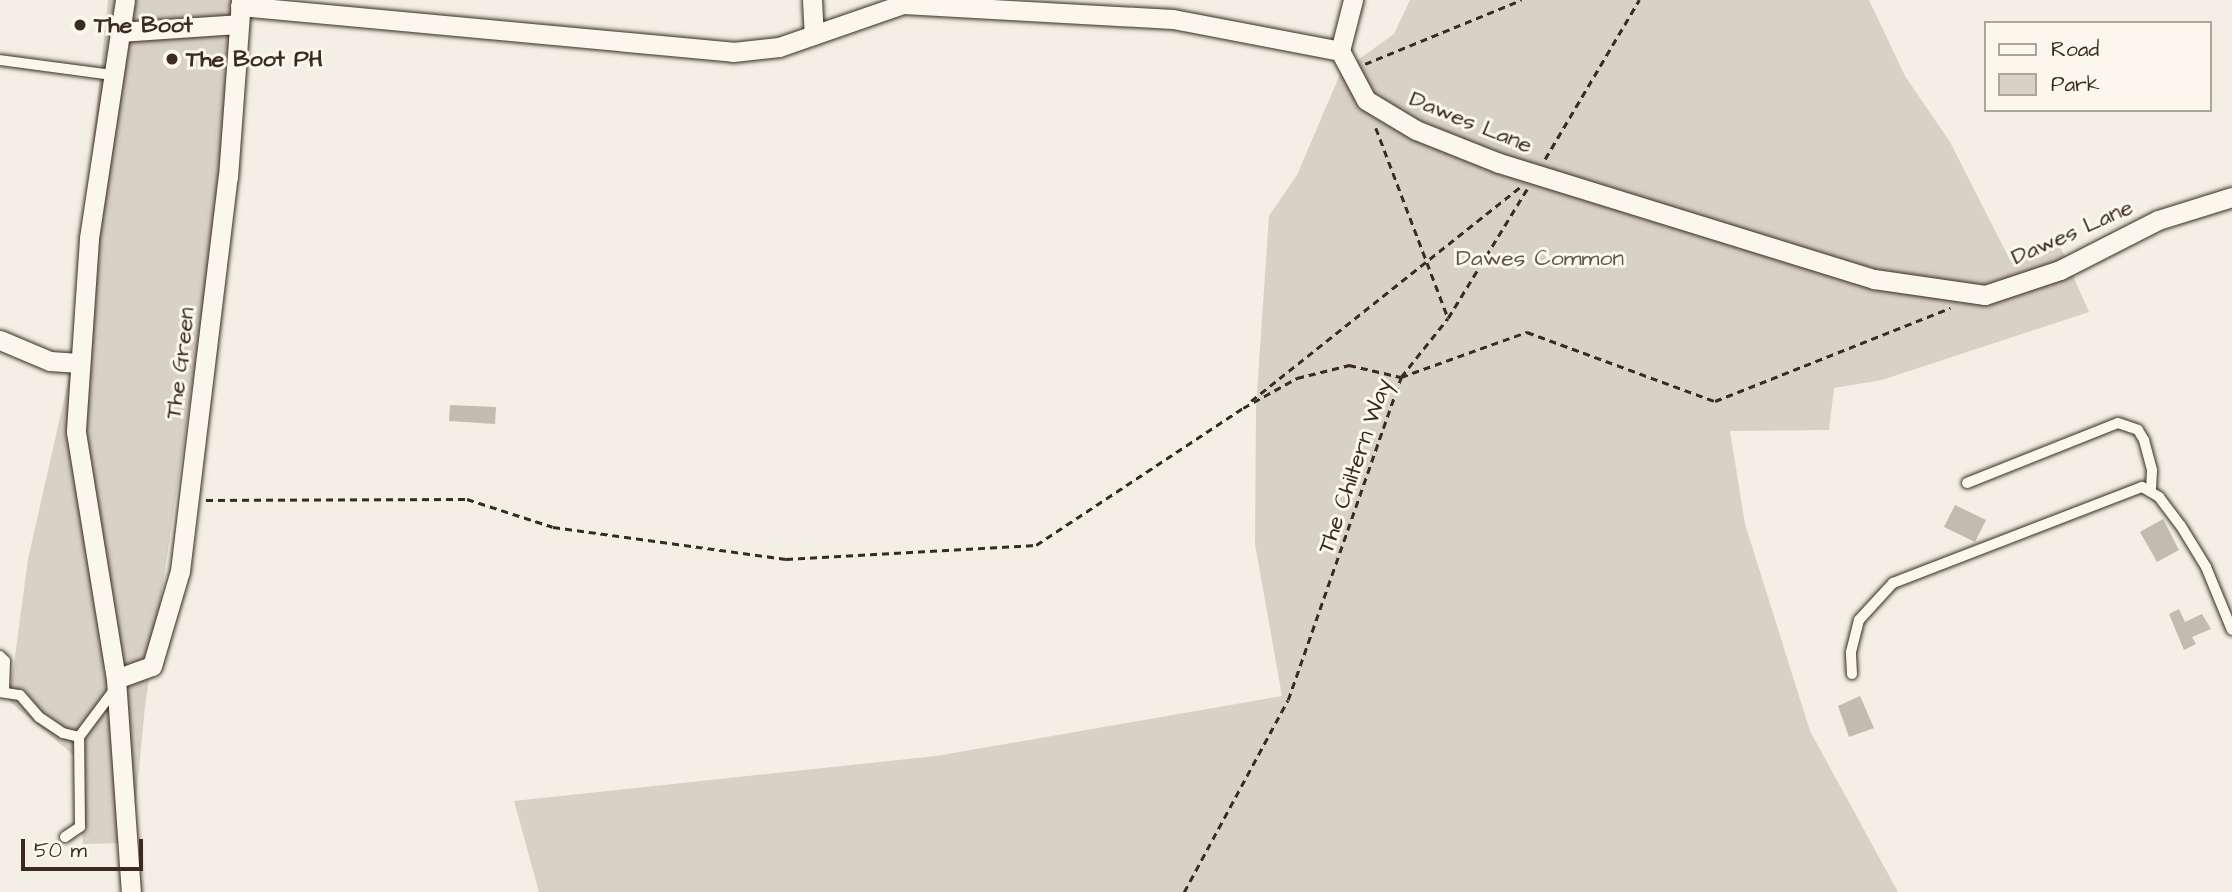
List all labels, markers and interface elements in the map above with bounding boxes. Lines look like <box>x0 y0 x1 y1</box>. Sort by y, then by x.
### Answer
place label: The Boot <box>94 11 193 39</box>
marker: The Boot <box>72 17 88 33</box>
legend <box>1983 21 2211 112</box>
text: Road <box>2051 35 2099 64</box>
place label: The Boot PH <box>186 45 323 73</box>
marker: The Boot PH <box>164 51 180 67</box>
text: Park <box>2051 70 2100 99</box>
street label: Dawes Lane <box>1406 85 1536 159</box>
street label: Dawes Lane <box>2007 193 2137 271</box>
park label: Dawes Common <box>1456 244 1624 272</box>
street label: The Green <box>159 306 201 420</box>
street label: The Chiltern Way <box>1312 375 1398 557</box>
scale bar <box>24 826 147 870</box>
text: 50 m <box>34 836 87 865</box>

